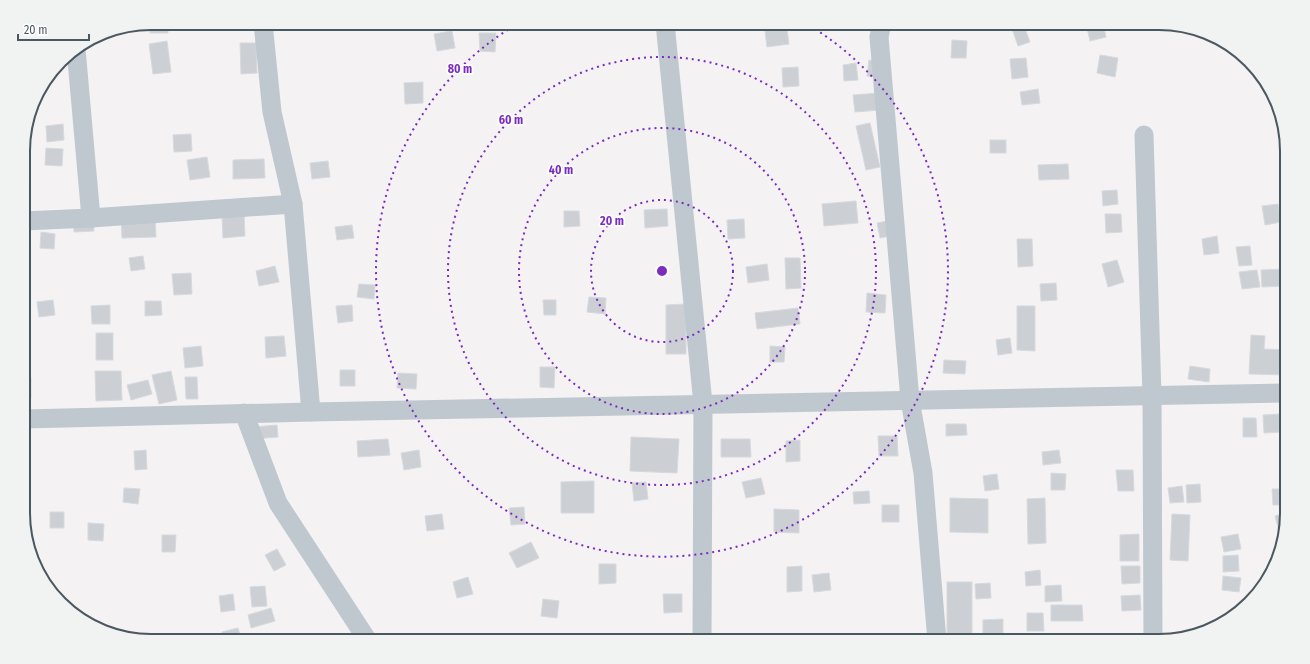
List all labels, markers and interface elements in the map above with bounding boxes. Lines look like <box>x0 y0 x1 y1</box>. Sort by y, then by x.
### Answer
scale bar <box>18 16 89 42</box>
text: 20 m <box>24 23 48 37</box>
text: 80 m <box>448 62 472 76</box>
text: 60 m <box>499 113 523 127</box>
text: 40 m <box>549 163 573 177</box>
text: 20 m <box>599 214 624 228</box>
centre of rings <box>655 264 669 278</box>

